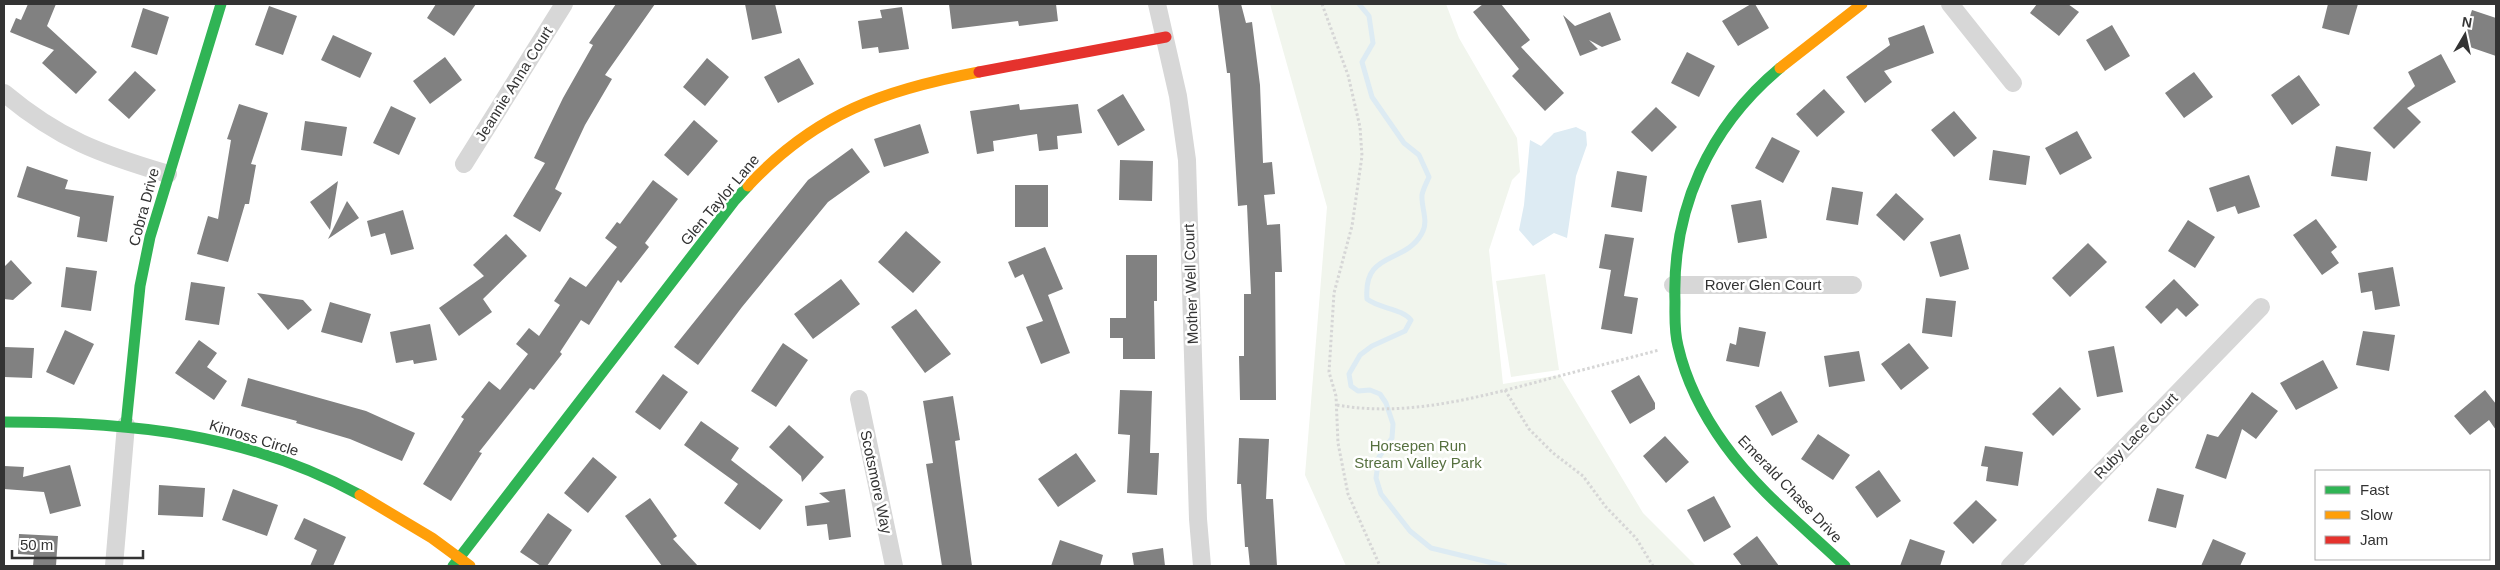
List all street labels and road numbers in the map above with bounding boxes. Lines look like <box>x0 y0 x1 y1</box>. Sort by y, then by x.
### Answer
street label: Jeannie Anna Court <box>471 23 556 144</box>
street label: Glen Taylor Lane <box>677 151 762 248</box>
street label: Cobra Drive <box>125 166 162 248</box>
street label: Mother Well Court <box>1180 223 1201 345</box>
street label: Rover Glen Court <box>1705 276 1822 293</box>
street label: Ruby Lace Court <box>2090 389 2181 482</box>
street label: Kinross Circle <box>207 416 301 459</box>
street label: Scotsmore Way <box>857 429 896 536</box>
street label: Emerald Chase Drive <box>1735 431 1846 546</box>

